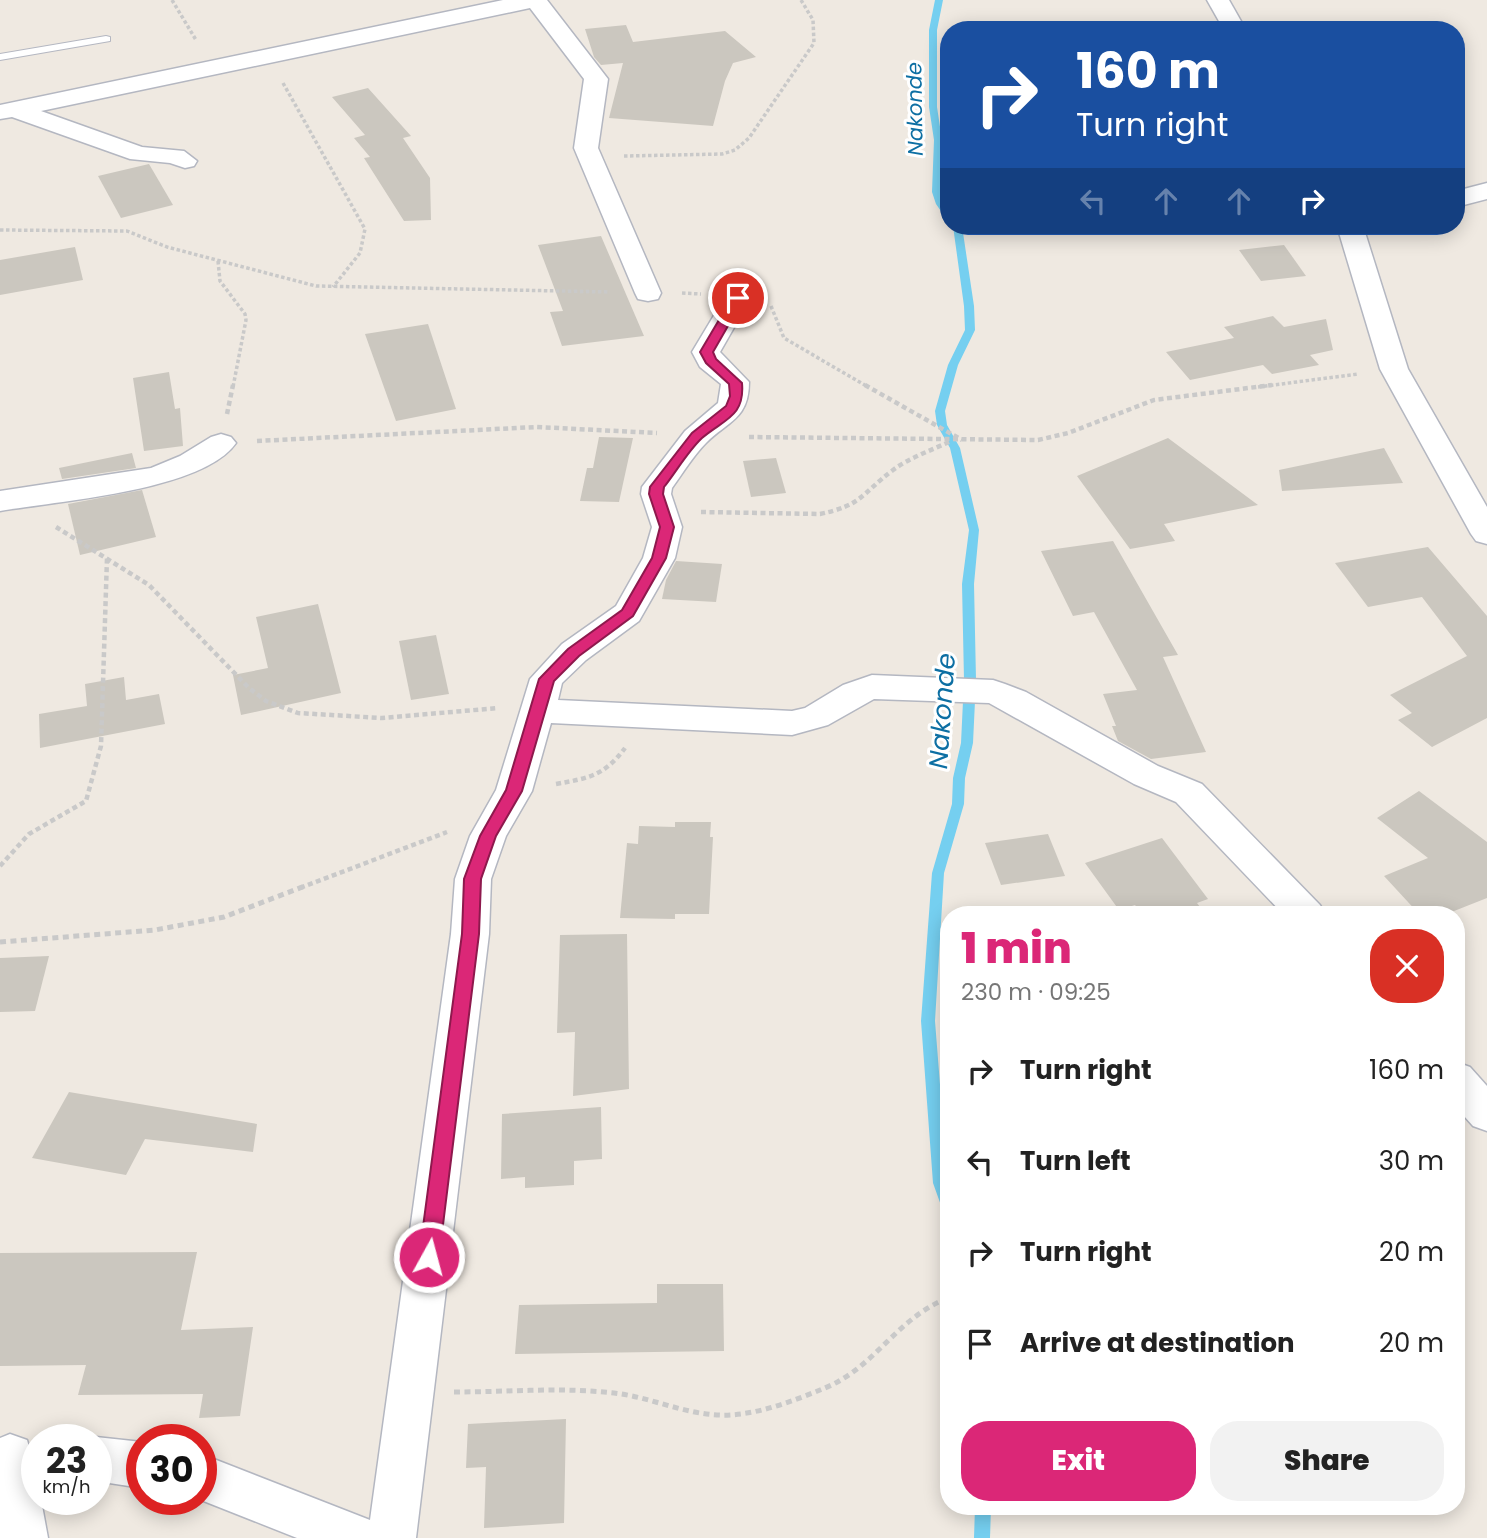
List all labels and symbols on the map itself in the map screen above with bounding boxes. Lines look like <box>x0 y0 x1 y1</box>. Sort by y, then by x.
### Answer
water label: Nakonde <box>899 62 930 156</box>
pin <box>708 268 768 328</box>
water label: Nakonde <box>920 652 964 770</box>
position arrow <box>392 1220 466 1294</box>
speed limit sign: 30 <box>126 1424 217 1515</box>

